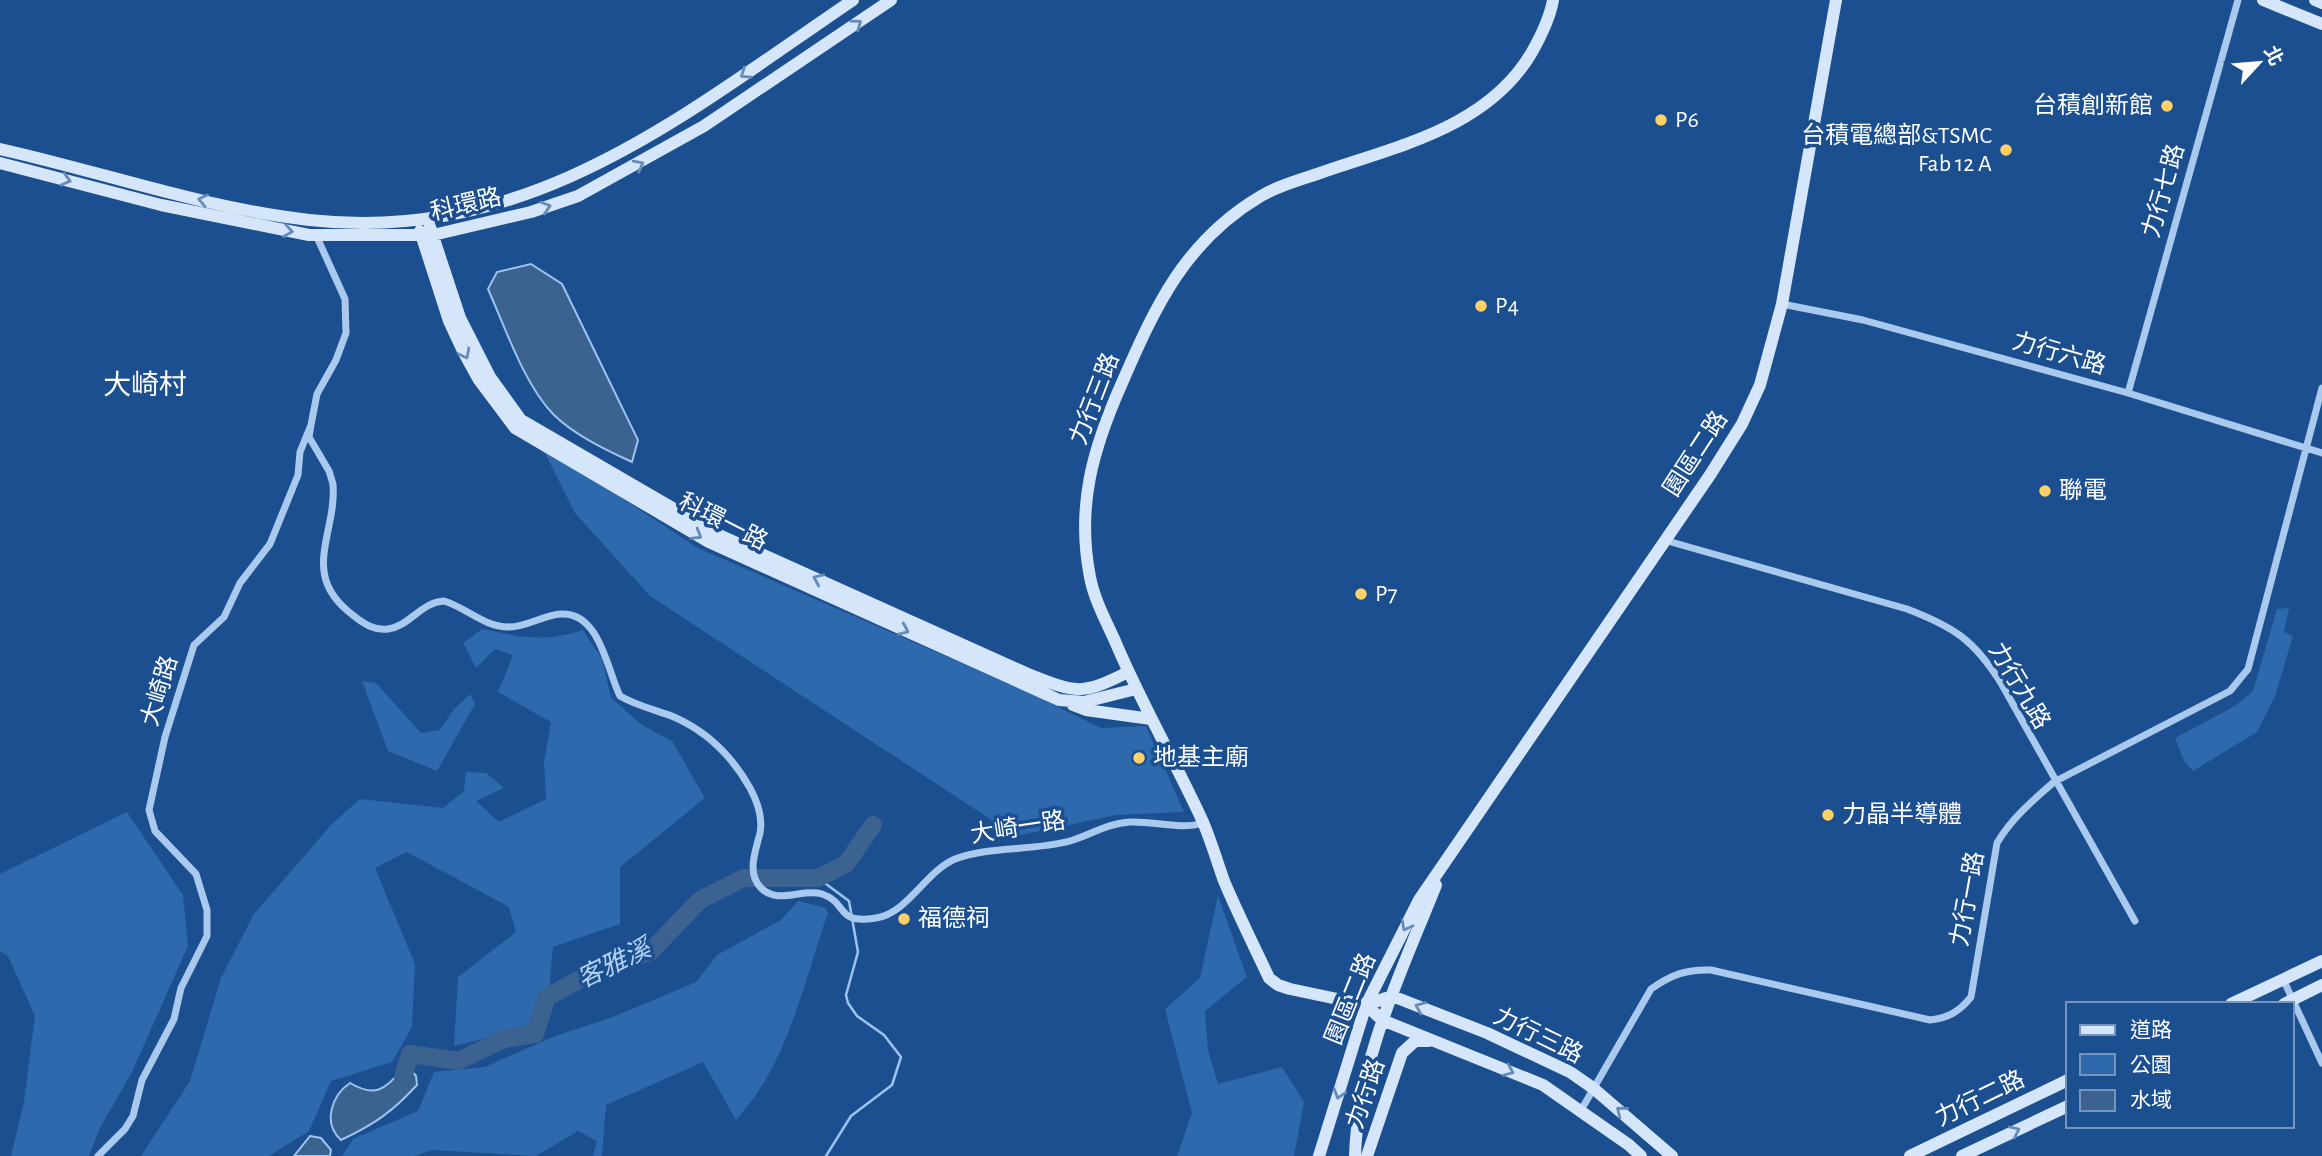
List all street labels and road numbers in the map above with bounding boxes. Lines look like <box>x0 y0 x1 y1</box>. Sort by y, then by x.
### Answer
street label: 力行七路 <box>2137 141 2189 240</box>
street label: 科環路 <box>428 183 504 225</box>
street label: 力行六路 <box>2010 327 2109 379</box>
street label: 力行三路 <box>1065 349 1123 448</box>
street label: 園區二路 <box>1658 406 1732 501</box>
street label: 科環一路 <box>675 488 772 554</box>
street label: 力行九路 <box>1984 638 2056 733</box>
street label: 大崎路 <box>136 652 182 729</box>
street label: 大崎一路 <box>968 807 1067 847</box>
street label: 力行一路 <box>1946 849 1988 948</box>
street label: 園區二路 <box>1320 949 1380 1048</box>
street label: 力行三路 <box>1490 1002 1587 1068</box>
street label: 力行路 <box>1341 1055 1389 1132</box>
street label: 力行二路 <box>1931 1065 2028 1131</box>

